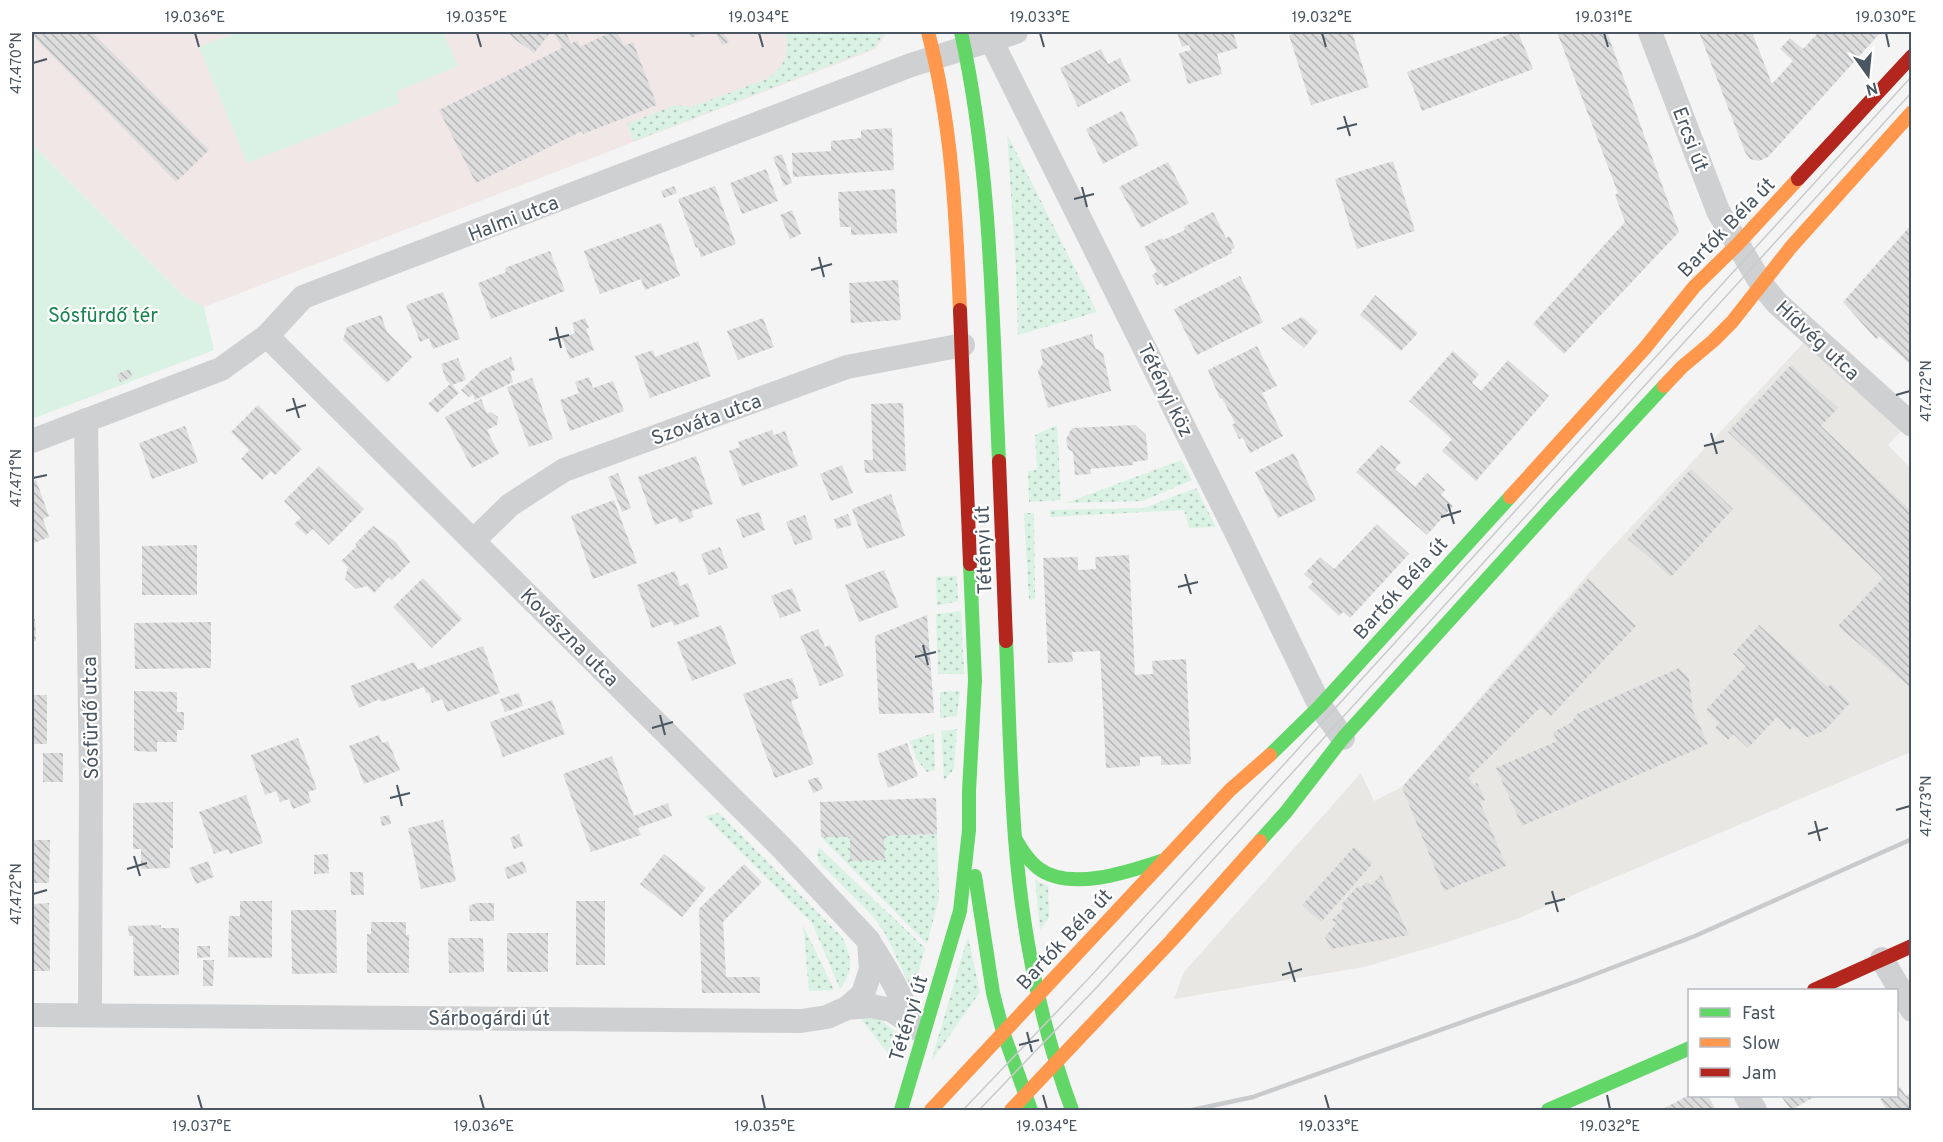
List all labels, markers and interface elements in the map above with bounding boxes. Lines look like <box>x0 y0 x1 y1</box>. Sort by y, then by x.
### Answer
text: 19.036°E <box>165 9 225 28</box>
text: 19.035°E <box>446 9 508 28</box>
text: 19.034°E <box>728 9 790 28</box>
text: 19.033°E <box>1010 9 1070 28</box>
text: 19.032°E <box>1292 9 1352 28</box>
text: 19.031°E <box>1575 9 1633 28</box>
text: 19.030°E <box>1855 9 1917 28</box>
text: 47.470°N <box>8 32 27 94</box>
north arrow <box>1838 45 1898 105</box>
text: N <box>1863 76 1880 99</box>
street label: Ercsi út <box>1665 104 1713 176</box>
street label: Bartók Béla út <box>1673 173 1782 284</box>
street label: Halmi utca <box>465 191 563 249</box>
street label: Hídvég utca <box>1769 296 1864 387</box>
park label: Sósfürdő tér <box>48 304 158 330</box>
street label: Tétényi köz <box>1130 340 1198 442</box>
text: 47.472°N <box>1918 360 1937 422</box>
street label: Szováta utca <box>648 389 765 453</box>
text: 47.471°N <box>8 449 27 507</box>
street label: Tétényi út <box>970 505 1000 595</box>
street label: Bartók Béla út <box>1349 533 1454 646</box>
street label: Kovászna utca <box>514 583 624 693</box>
street label: Sósfürdő utca <box>78 656 106 780</box>
text: 47.473°N <box>1918 775 1937 837</box>
text: 47.472°N <box>8 863 27 925</box>
street label: Bartók Béla út <box>1012 884 1119 997</box>
street label: Tétényi út <box>884 972 935 1065</box>
legend <box>1688 989 1898 1097</box>
text: Fast <box>1742 1003 1775 1026</box>
street label: Sárbogárdi út <box>428 1007 550 1033</box>
text: Slow <box>1742 1033 1780 1056</box>
text: Jam <box>1742 1063 1777 1086</box>
text: 19.037°E <box>172 1118 232 1137</box>
text: 19.036°E <box>454 1118 514 1137</box>
text: 19.035°E <box>734 1118 796 1137</box>
text: 19.034°E <box>1016 1118 1078 1137</box>
text: 19.033°E <box>1299 1118 1359 1137</box>
text: 19.032°E <box>1580 1118 1640 1137</box>

